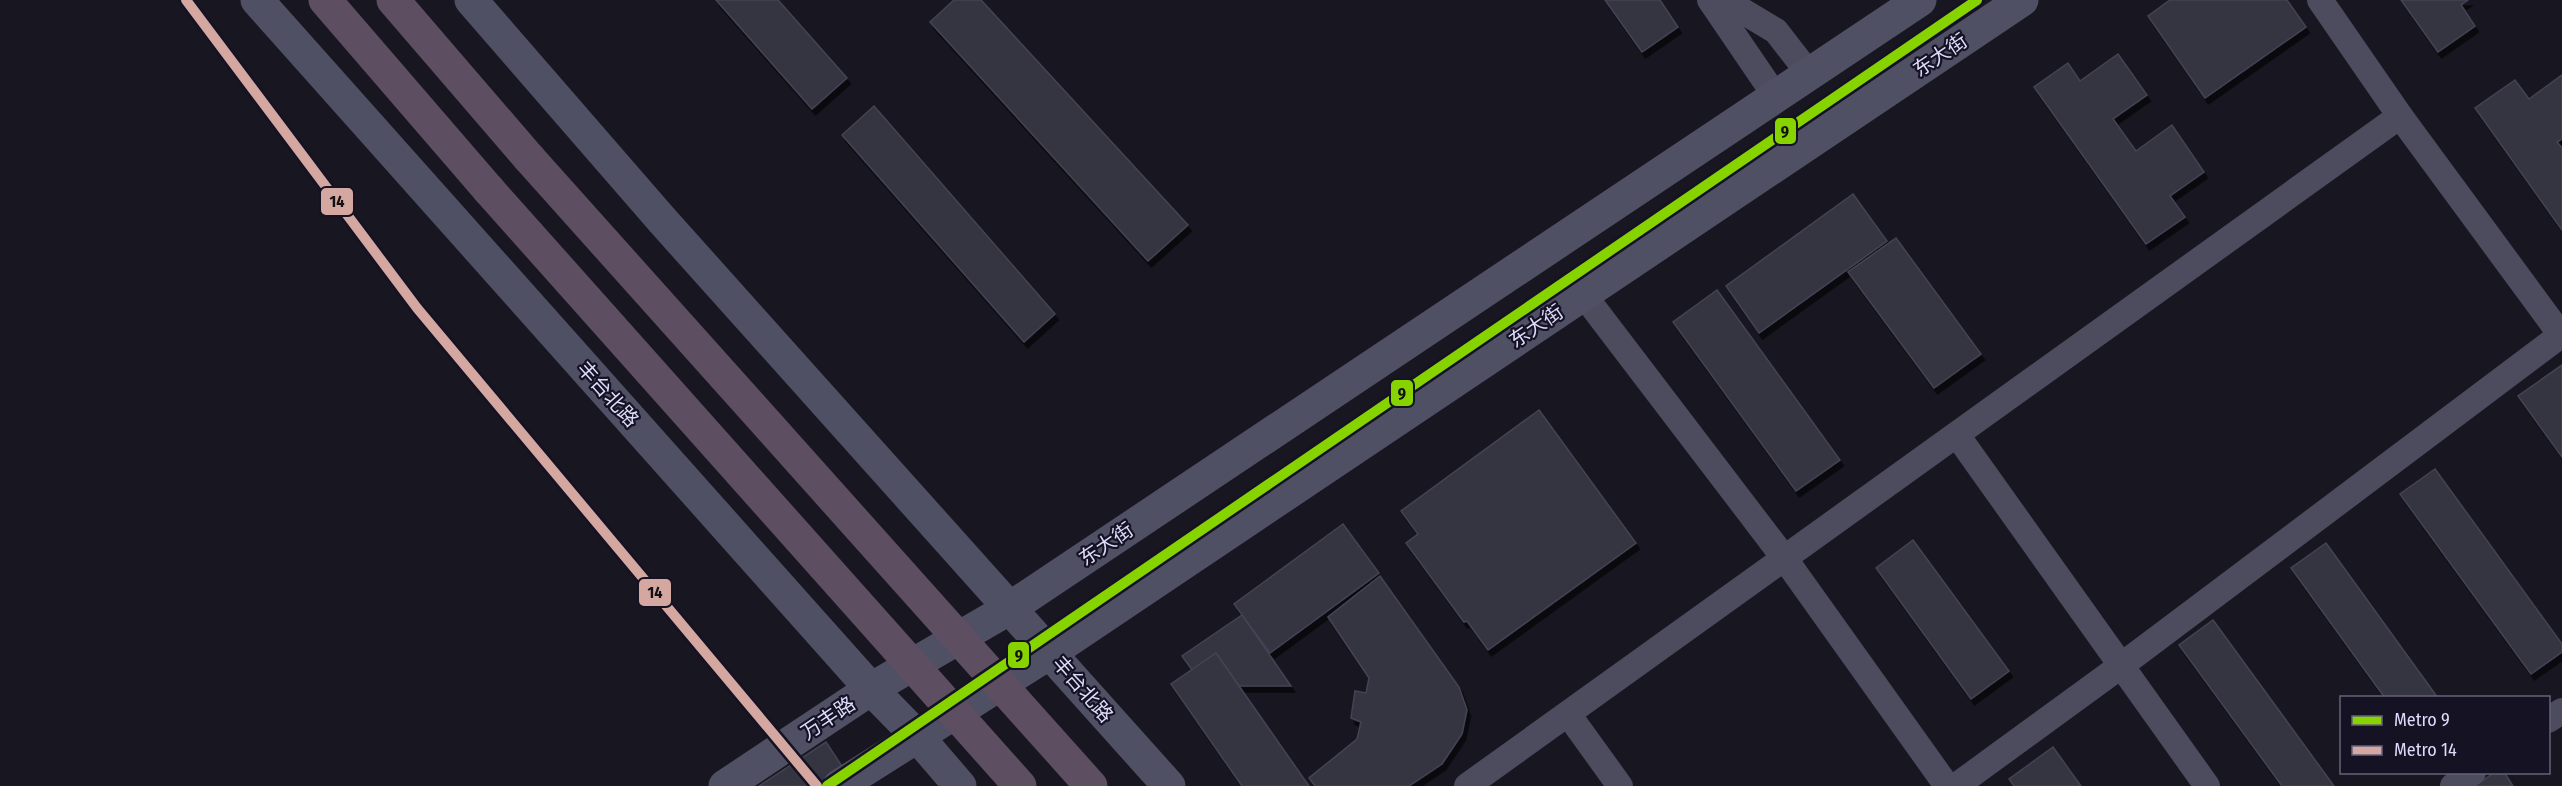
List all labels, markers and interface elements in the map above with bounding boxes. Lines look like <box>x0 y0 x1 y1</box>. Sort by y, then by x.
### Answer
street label: 东大街 <box>1908 28 1972 82</box>
line badge: 9 <box>1774 117 1797 145</box>
text: 9 <box>1781 122 1789 141</box>
line badge: 14 <box>320 187 354 216</box>
text: 14 <box>330 192 345 211</box>
street label: 东大街 <box>1504 299 1568 353</box>
street label: 丰台北路 <box>572 356 644 432</box>
line badge: 9 <box>1390 379 1414 407</box>
text: 9 <box>1398 384 1406 403</box>
street label: 东大街 <box>1074 517 1138 571</box>
line badge: 14 <box>638 578 672 607</box>
text: 14 <box>648 583 663 602</box>
line badge: 9 <box>1007 641 1030 669</box>
text: 9 <box>1015 646 1023 665</box>
street label: 丰台北路 <box>1048 651 1118 727</box>
street label: 万丰路 <box>796 691 860 745</box>
legend <box>2340 696 2550 774</box>
text: Metro 9 <box>2394 709 2450 731</box>
text: Metro 14 <box>2394 739 2457 761</box>

